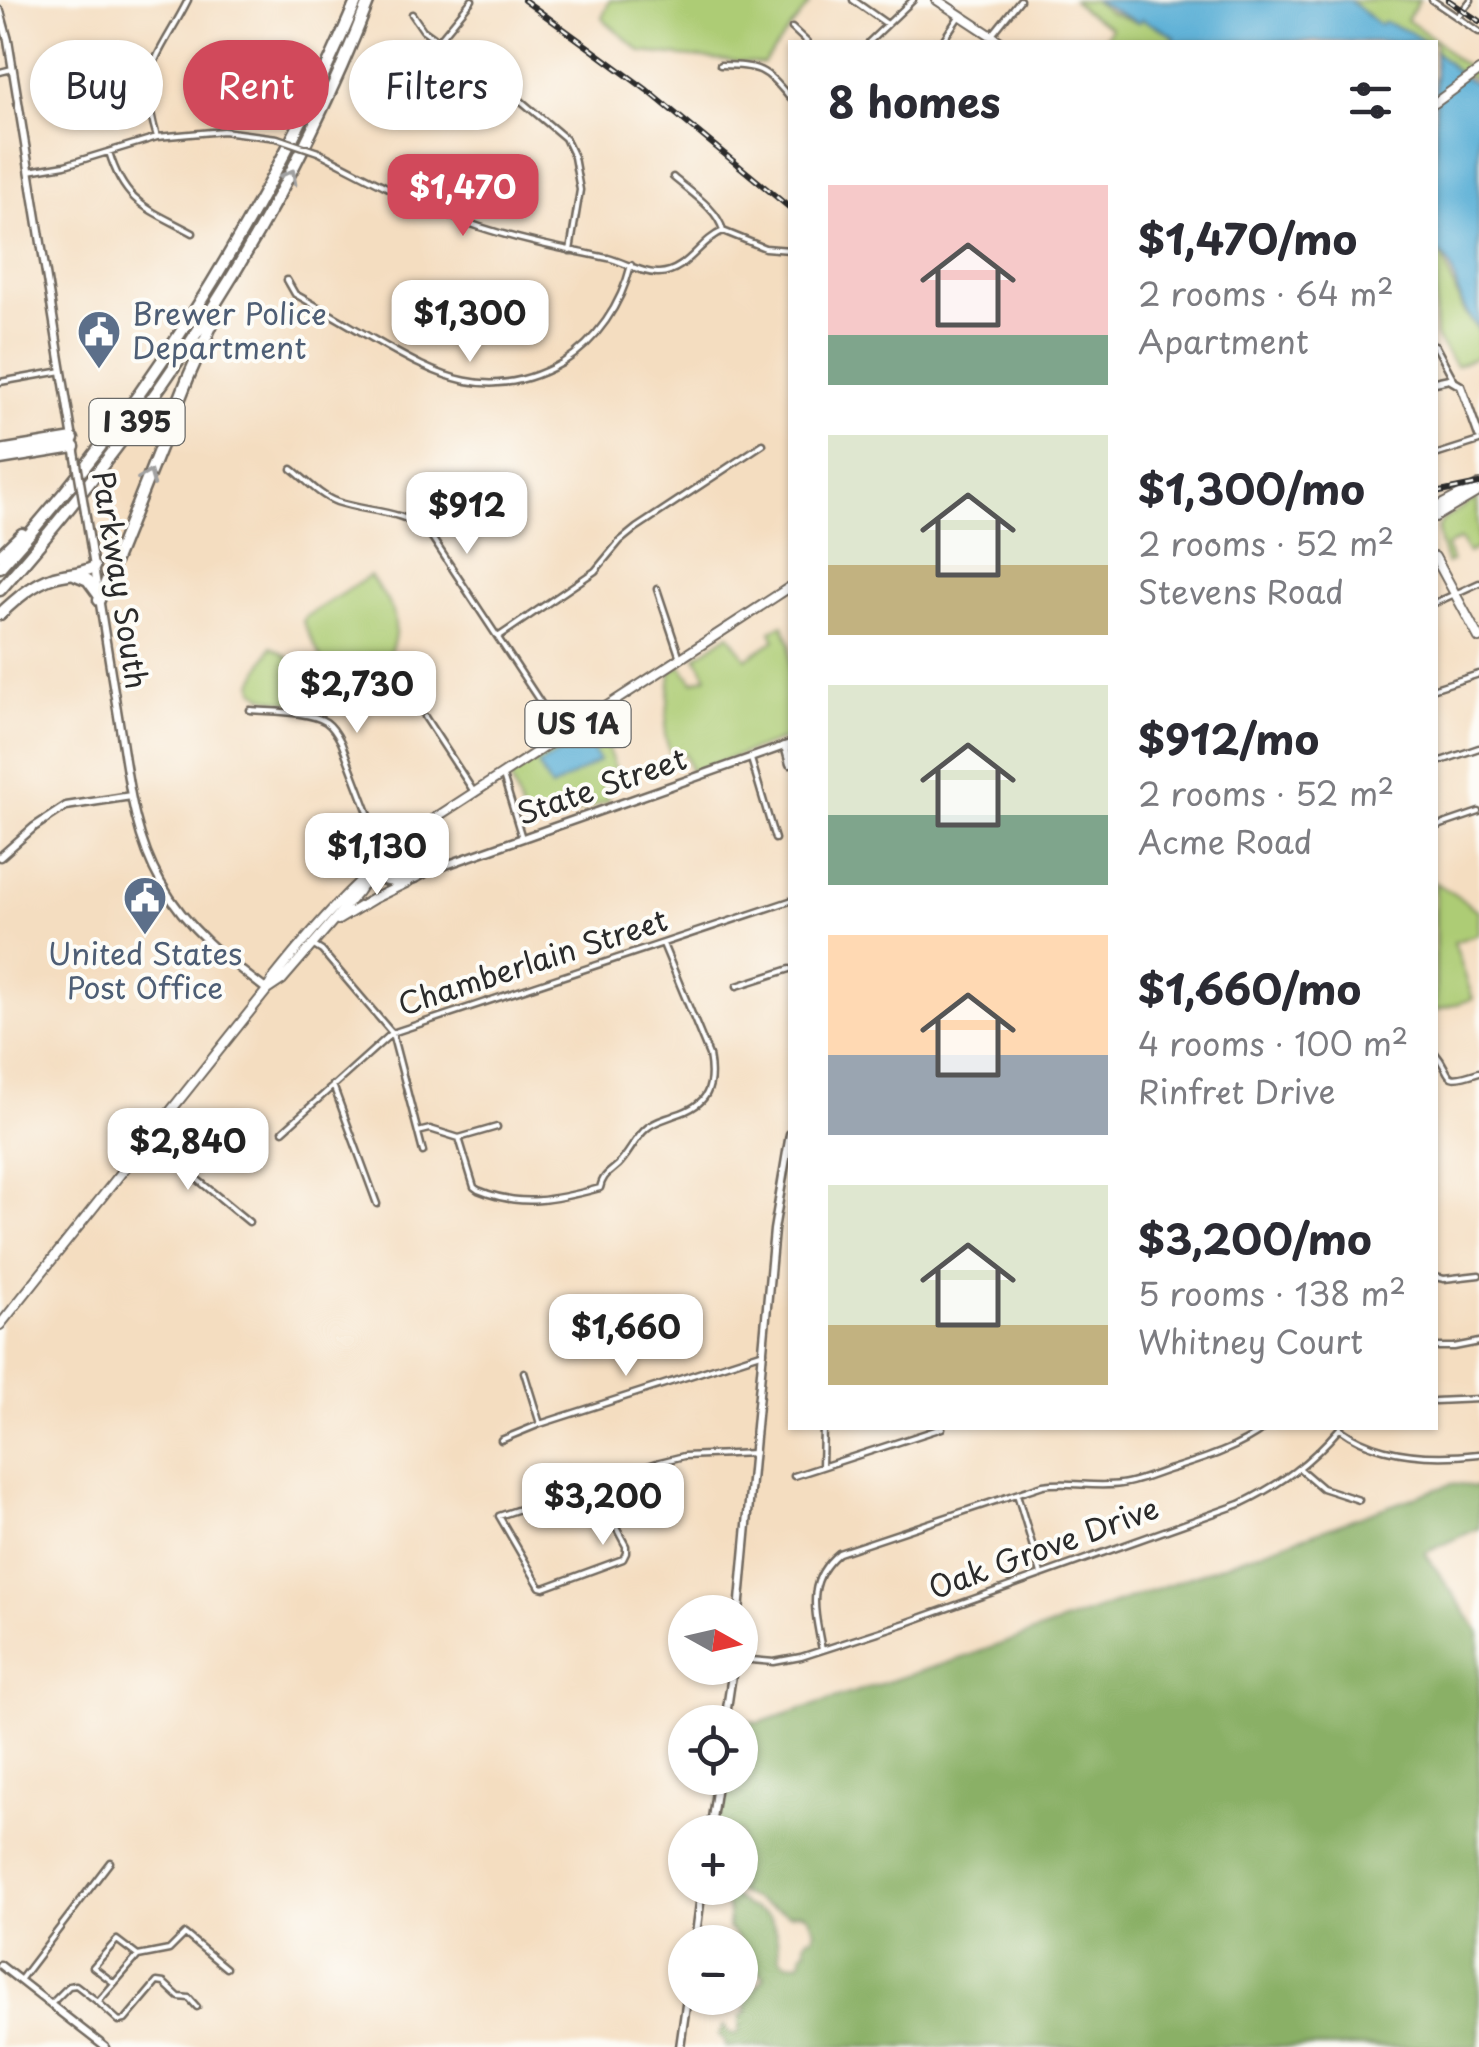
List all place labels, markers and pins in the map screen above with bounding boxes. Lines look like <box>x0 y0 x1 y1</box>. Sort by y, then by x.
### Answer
pin: $1,470 <box>382 154 544 239</box>
pin: $1,300 <box>389 280 551 365</box>
place label: Brewer Police Department <box>132 290 326 369</box>
public building icon: Brewer Police Department <box>76 309 122 370</box>
pin: $912 <box>408 472 526 557</box>
pin: $2,730 <box>276 651 438 736</box>
pin: $1,130 <box>296 813 458 898</box>
public building icon: United States Post Office <box>122 875 168 936</box>
place label: United States Post Office <box>48 930 242 1009</box>
pin: $2,840 <box>107 1108 269 1193</box>
pin: $1,660 <box>545 1294 707 1379</box>
pin: $3,200 <box>522 1463 684 1548</box>

